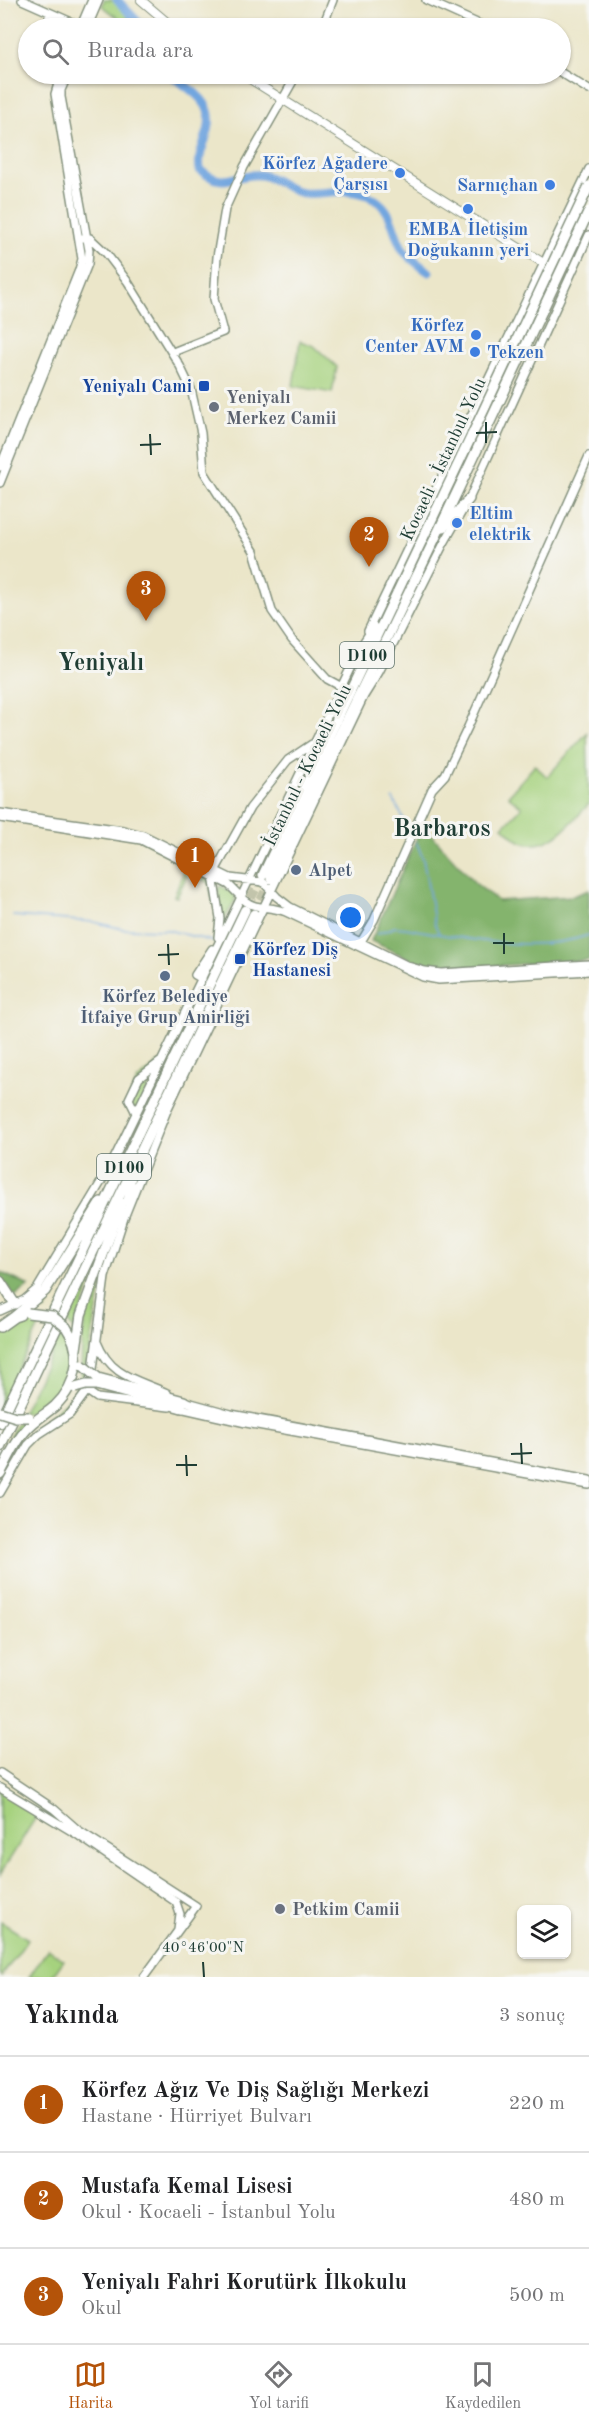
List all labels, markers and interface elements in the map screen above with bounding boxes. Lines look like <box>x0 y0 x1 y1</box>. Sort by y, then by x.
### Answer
search box <box>18 18 571 84</box>
icon: search <box>39 35 72 68</box>
text: Burada ara <box>87 40 193 62</box>
place label: Körfez Ağadere Çarşısı <box>262 155 388 194</box>
marker: Körfez Ağadere Çarşısı <box>393 166 407 180</box>
place label: Sarnıçhan <box>457 177 538 195</box>
marker: Sarnıçhan <box>543 178 557 192</box>
marker: EMBA İletişim Doğukanın yeri <box>461 202 475 216</box>
place label: EMBA İletişim Doğukanın yeri <box>407 218 529 260</box>
place label: Körfez Center AVM <box>365 317 464 356</box>
marker: Körfez Center AVM <box>469 328 483 342</box>
place label: Tekzen <box>487 344 544 362</box>
marker: Tekzen <box>468 345 482 359</box>
street label: Kocaeli - İstanbul Yolu <box>395 373 490 544</box>
place label: Yeniyalı Cami <box>82 378 192 396</box>
marker: Yeniyalı Cami <box>197 379 211 393</box>
place label: Yeniyalı Merkez Camii <box>226 389 336 428</box>
marker: Yeniyalı Merkez Camii <box>207 400 221 414</box>
place label: Eltim elektrik <box>469 505 531 544</box>
marker: Eltim elektrik <box>450 516 464 530</box>
pin: 2 <box>350 518 388 567</box>
pin: 3 <box>126 572 166 621</box>
road number: D100 <box>340 642 394 668</box>
district label: Yeniyalı <box>58 652 144 676</box>
street label: İstanbul - Kocaeli Yolu <box>258 680 355 849</box>
district label: Barbaros <box>393 818 491 842</box>
pin: 1 <box>176 838 214 888</box>
place label: Alpet <box>308 862 352 880</box>
marker: Alpet <box>289 863 303 877</box>
your location <box>336 903 365 932</box>
place label: Körfez Diş Hastanesi <box>252 941 338 980</box>
marker: Körfez Diş Hastanesi <box>233 952 247 966</box>
marker: Körfez Belediye İtfaiye Grup Amirliği <box>158 969 172 983</box>
place label: Körfez Belediye İtfaiye Grup Amirliği <box>80 988 250 1027</box>
road number: D100 <box>97 1154 151 1180</box>
place label: Petkim Camii <box>292 1901 400 1919</box>
marker: Petkim Camii <box>273 1902 287 1916</box>
map controls <box>517 1905 571 1959</box>
button: layers <box>517 1905 571 1959</box>
text: 40°46'00"N <box>162 1941 244 1956</box>
text: Yakında <box>24 2003 119 2029</box>
text: 3 sonuç <box>499 2006 565 2026</box>
text: Körfez Ağız Ve Diş Sağlığı Merkezi <box>81 2080 429 2102</box>
text: 1 <box>38 2094 49 2114</box>
text: 220 m <box>509 2094 565 2114</box>
text: Hastane · Hürriyet Bulvarı <box>81 2107 312 2127</box>
text: Mustafa Kemal Lisesi <box>81 2176 292 2198</box>
text: 2 <box>38 2190 49 2210</box>
text: 480 m <box>509 2190 565 2210</box>
text: Okul · Kocaeli - İstanbul Yolu <box>81 2203 336 2223</box>
text: Yeniyalı Fahri Korutürk İlkokulu <box>81 2272 407 2294</box>
text: 3 <box>38 2286 49 2306</box>
text: 500 m <box>509 2286 565 2306</box>
text: Okul <box>81 2299 121 2319</box>
tab: Harita <box>68 2358 113 2414</box>
tab: Yol tarifi <box>249 2358 309 2414</box>
tab: Kaydedilen <box>445 2358 521 2414</box>

